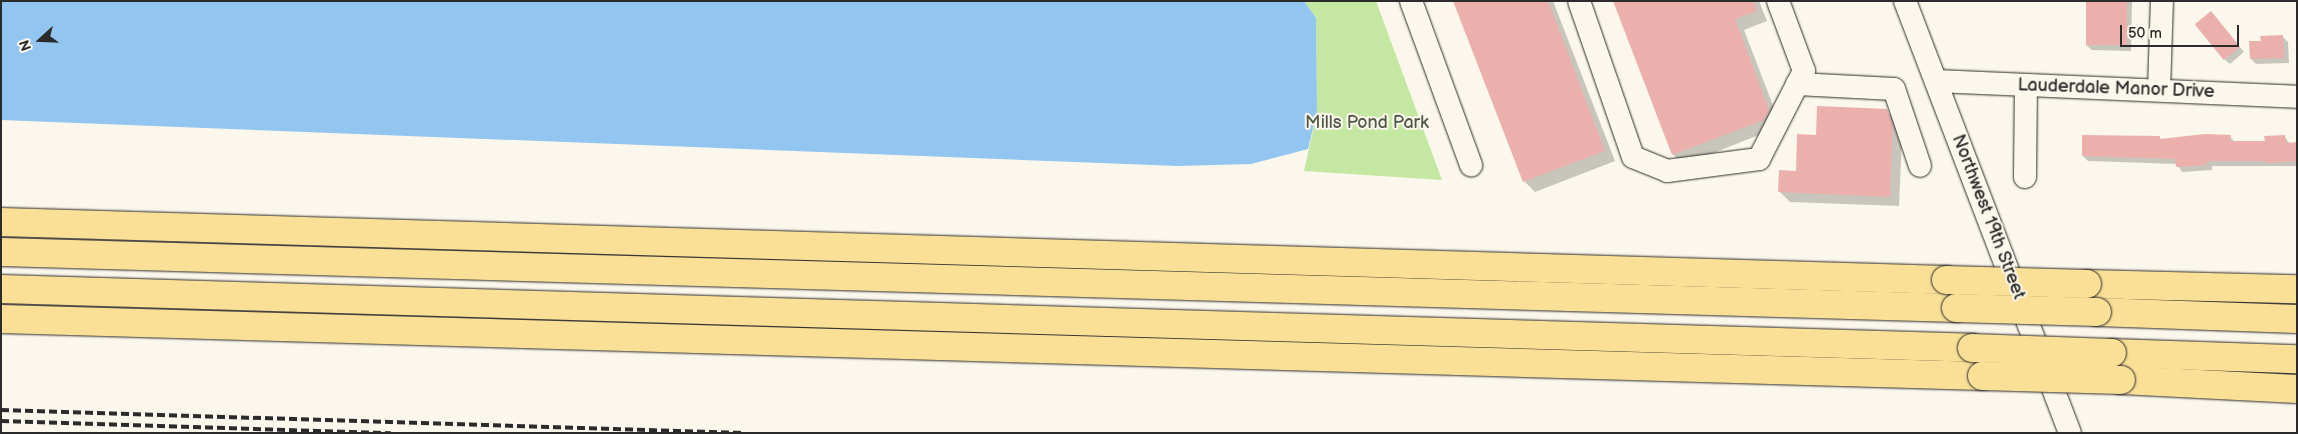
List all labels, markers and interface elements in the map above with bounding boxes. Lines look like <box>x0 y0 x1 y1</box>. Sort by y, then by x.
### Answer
north arrow <box>15 15 65 65</box>
scale bar <box>2123 15 2242 47</box>
text: 50 m <box>2128 24 2162 43</box>
text: N <box>16 37 35 53</box>
street label: Lauderdale Manor Drive <box>2017 75 2215 103</box>
park label: Mills Pond Park <box>1305 112 1429 134</box>
street label: Northwest 19th Street <box>1947 132 2029 302</box>

